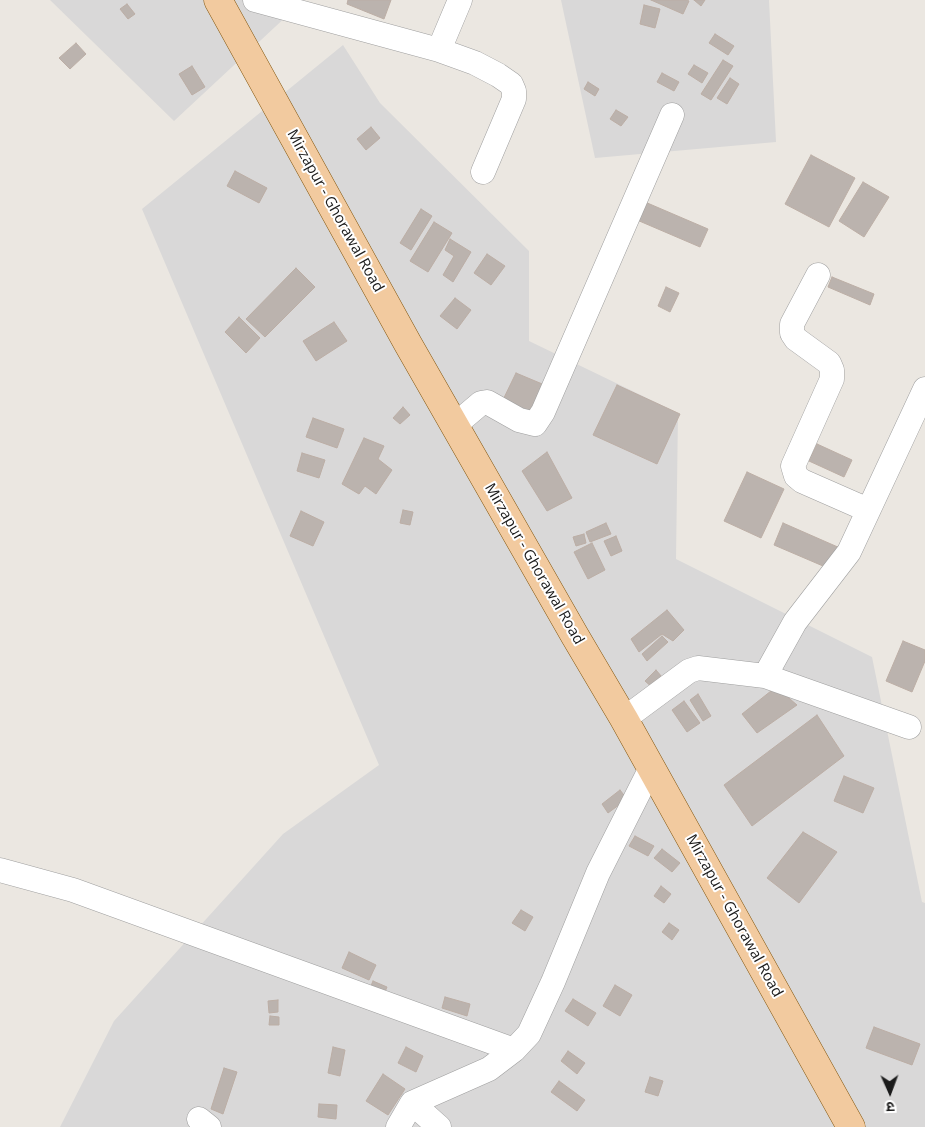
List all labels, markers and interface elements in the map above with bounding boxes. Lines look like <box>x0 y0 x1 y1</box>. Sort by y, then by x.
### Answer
street label: Mirzapur - Ghorawal Road <box>283 127 387 295</box>
street label: Mirzapur - Ghorawal Road <box>480 480 588 648</box>
street label: Mirzapur - Ghorawal Road <box>682 832 786 1000</box>
north arrow <box>865 1067 915 1117</box>
text: उ <box>886 1098 895 1117</box>

